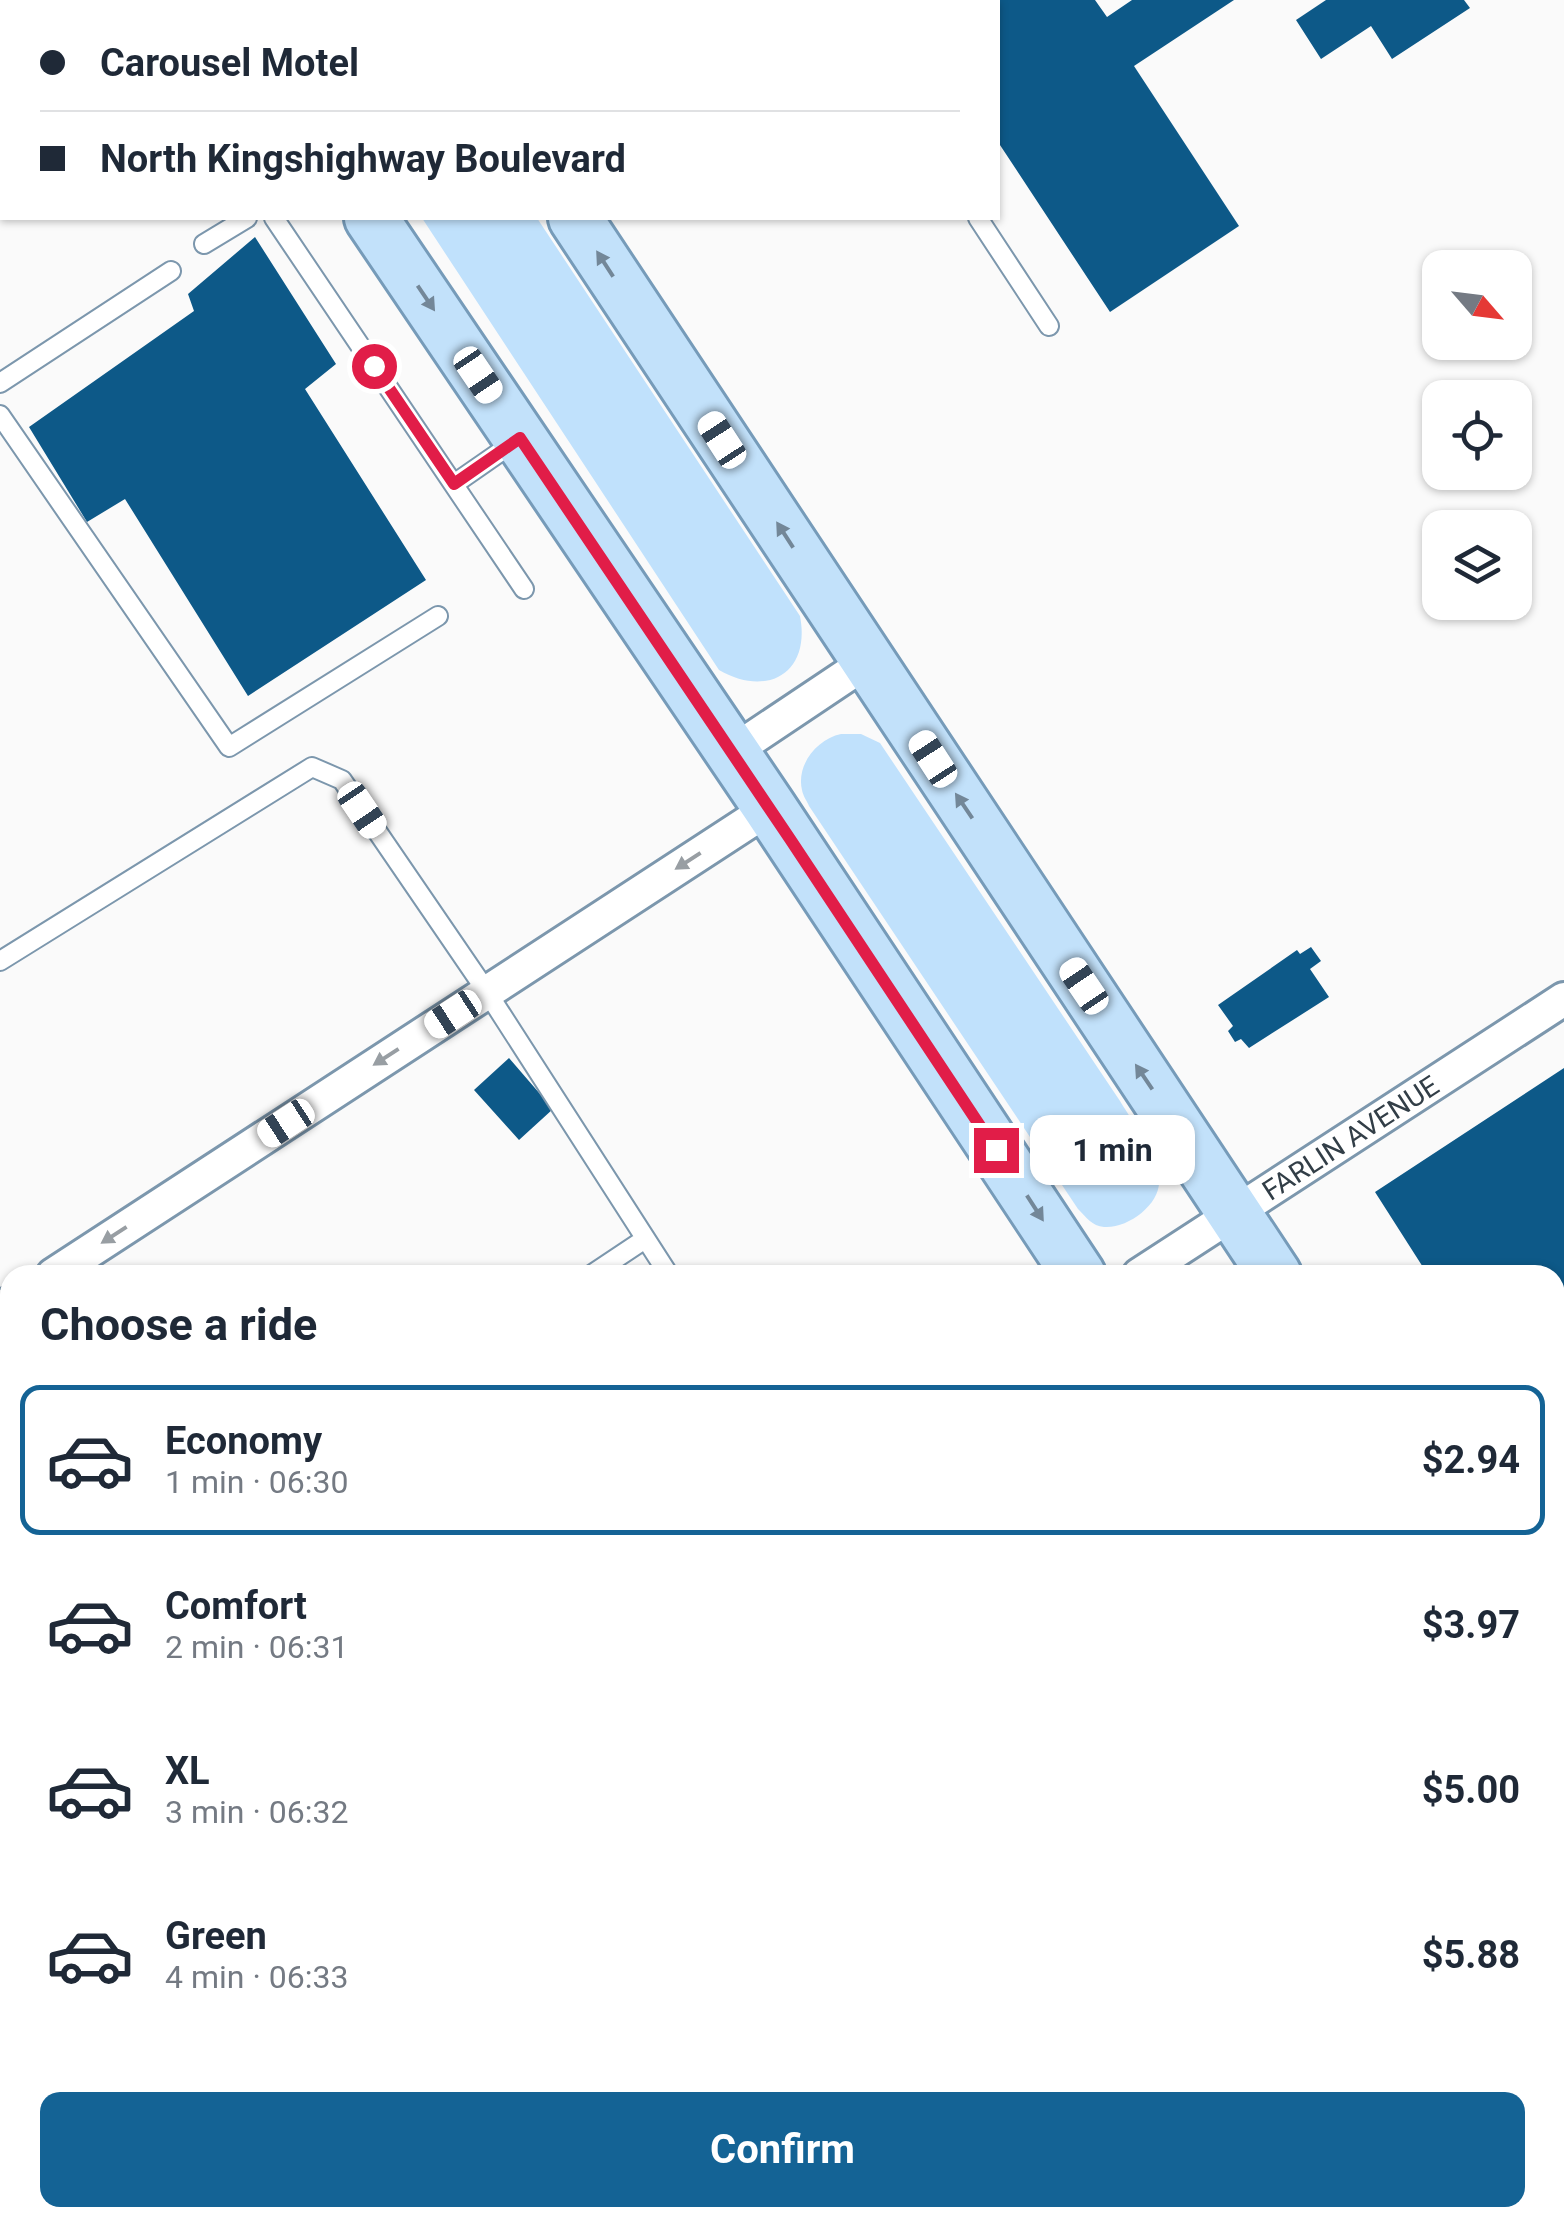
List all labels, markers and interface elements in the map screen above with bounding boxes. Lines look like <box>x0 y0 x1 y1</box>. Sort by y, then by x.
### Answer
text: Carousel Motel <box>100 41 359 85</box>
text: North Kingshighway Boulevard <box>100 137 626 181</box>
north arrow <box>1422 250 1532 360</box>
map controls <box>1422 250 1532 620</box>
one-way arrow <box>597 251 615 278</box>
one-way arrow <box>416 285 435 312</box>
car <box>449 342 507 408</box>
route start <box>352 344 397 389</box>
button: locate <box>1422 380 1532 490</box>
car <box>693 407 751 473</box>
button: layers <box>1422 510 1532 620</box>
one-way arrow <box>776 522 795 549</box>
car <box>904 726 962 792</box>
car <box>333 777 391 843</box>
one-way arrow <box>956 793 974 820</box>
one-way arrow <box>674 852 702 870</box>
car <box>1055 953 1113 1019</box>
car <box>420 985 486 1043</box>
one-way arrow <box>373 1048 400 1066</box>
one-way arrow <box>1135 1063 1154 1091</box>
street label: FARLIN AVENUE <box>1256 1069 1445 1207</box>
car <box>253 1094 319 1152</box>
callout: 1 min <box>1031 1115 1196 1185</box>
route end <box>974 1128 1019 1173</box>
text: 1 min <box>1072 1131 1153 1169</box>
one-way arrow <box>1025 1195 1044 1222</box>
one-way arrow <box>100 1225 128 1244</box>
text: Choose a ride <box>40 1298 317 1351</box>
icon: car <box>45 1415 135 1505</box>
text: Economy <box>165 1419 322 1463</box>
text: $2.94 <box>1422 1438 1520 1482</box>
text: 1 min · 06:30 <box>165 1463 348 1501</box>
icon: car <box>45 1580 135 1670</box>
text: Comfort <box>165 1584 307 1628</box>
text: $3.97 <box>1422 1603 1520 1647</box>
text: 2 min · 06:31 <box>165 1628 348 1666</box>
icon: car <box>45 1745 135 1835</box>
text: XL <box>165 1749 210 1793</box>
text: $5.00 <box>1422 1768 1520 1812</box>
text: 3 min · 06:32 <box>165 1793 348 1831</box>
icon: car <box>45 1910 135 2000</box>
text: Green <box>165 1914 267 1958</box>
text: $5.88 <box>1422 1933 1520 1977</box>
text: 4 min · 06:33 <box>165 1958 348 1996</box>
button: Confirm <box>40 2092 1525 2207</box>

